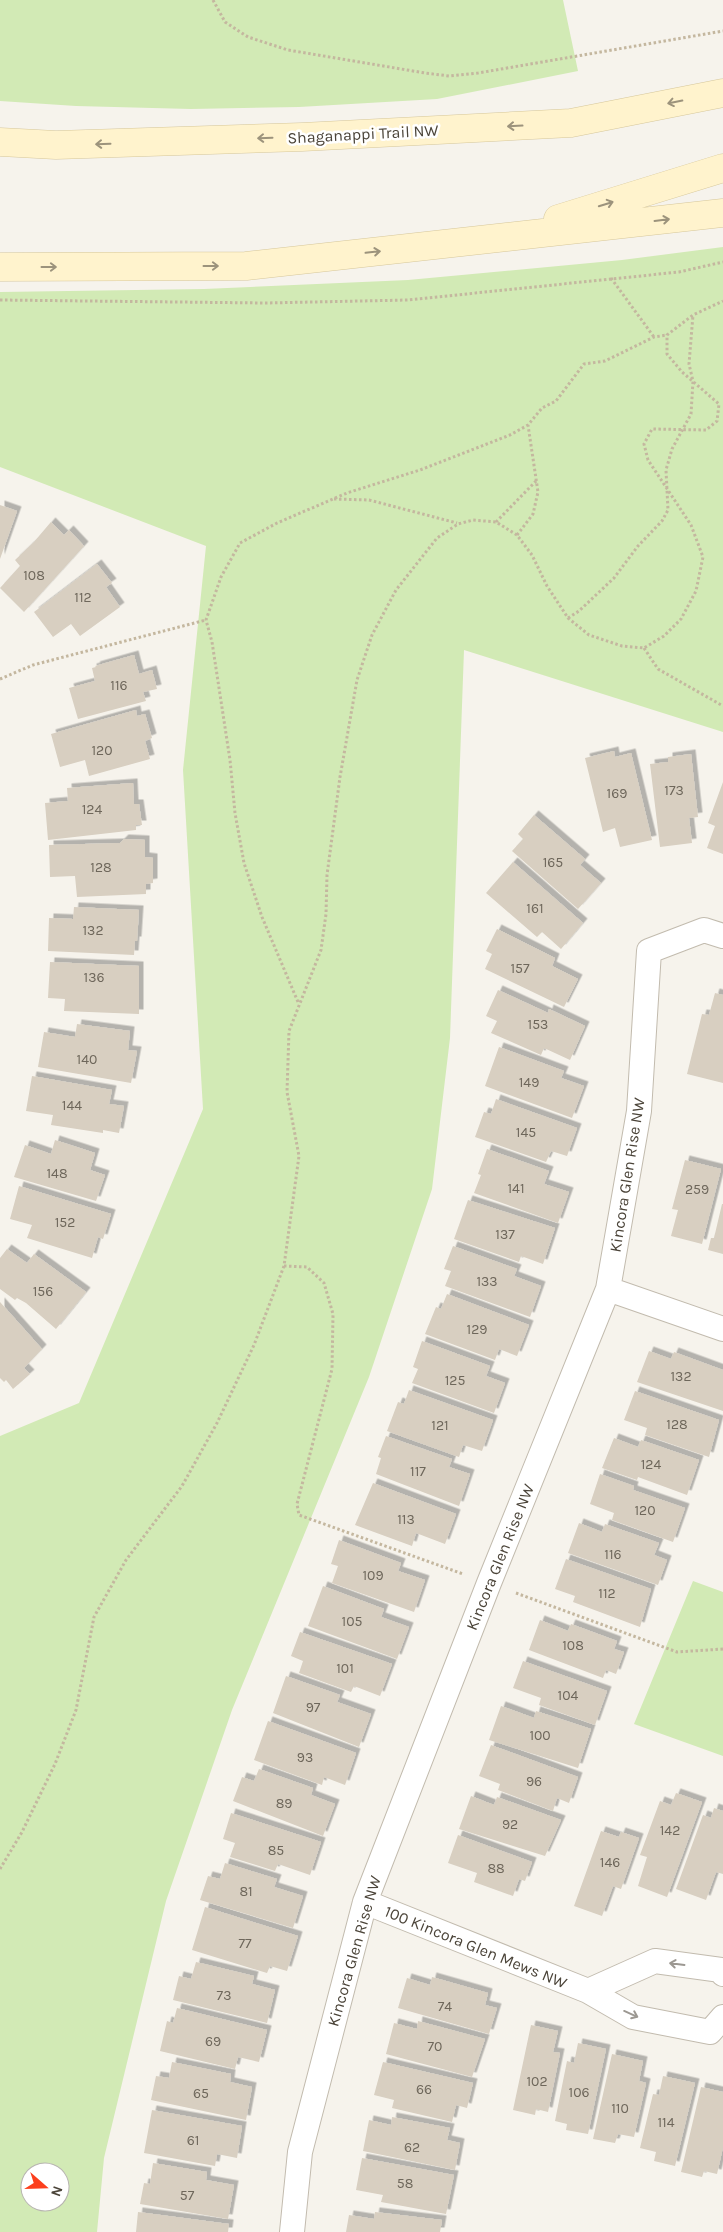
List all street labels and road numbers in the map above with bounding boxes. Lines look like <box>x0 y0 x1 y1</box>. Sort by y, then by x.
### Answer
street label: Shaganappi Trail NW <box>287 121 440 147</box>
street label: Kincora Glen Rise NW <box>605 1096 649 1254</box>
street label: Kincora Glen Rise NW <box>462 1480 538 1633</box>
street label: Kincora Glen Rise NW <box>323 1873 385 2029</box>
street label: 100 Kincora Glen Mews NW <box>382 1902 571 1993</box>

